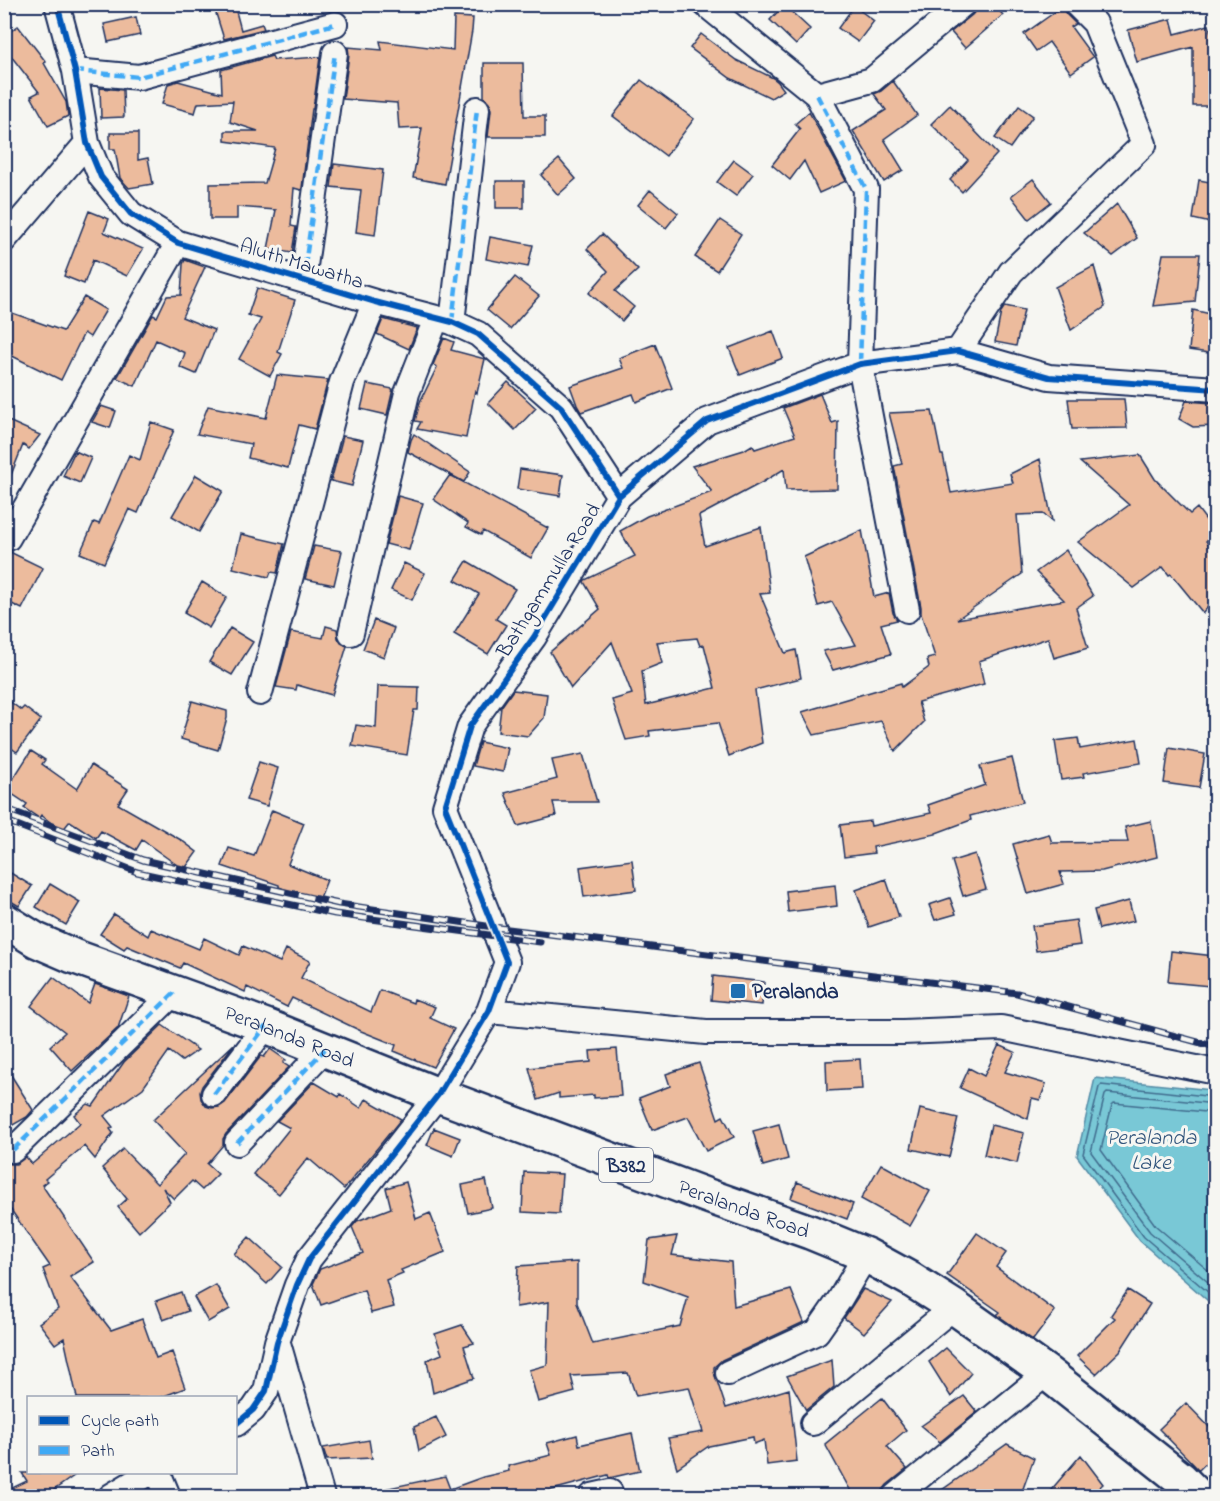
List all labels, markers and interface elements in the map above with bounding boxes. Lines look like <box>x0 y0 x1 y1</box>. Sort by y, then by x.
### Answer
street label: Aluth Mawatha <box>236 232 367 298</box>
street label: Bathgammulla Road <box>490 498 611 666</box>
place label: Peralanda <box>752 978 839 1008</box>
marker: Peralanda <box>729 982 747 1000</box>
street label: Peralanda Road <box>220 999 359 1077</box>
water label: Peralanda Lake <box>1106 1123 1197 1180</box>
road number: B382 <box>599 1148 653 1182</box>
street label: Peralanda Road <box>673 1173 813 1248</box>
legend <box>27 1396 237 1474</box>
text: Cycle path <box>81 1409 159 1435</box>
text: Path <box>81 1439 115 1465</box>

